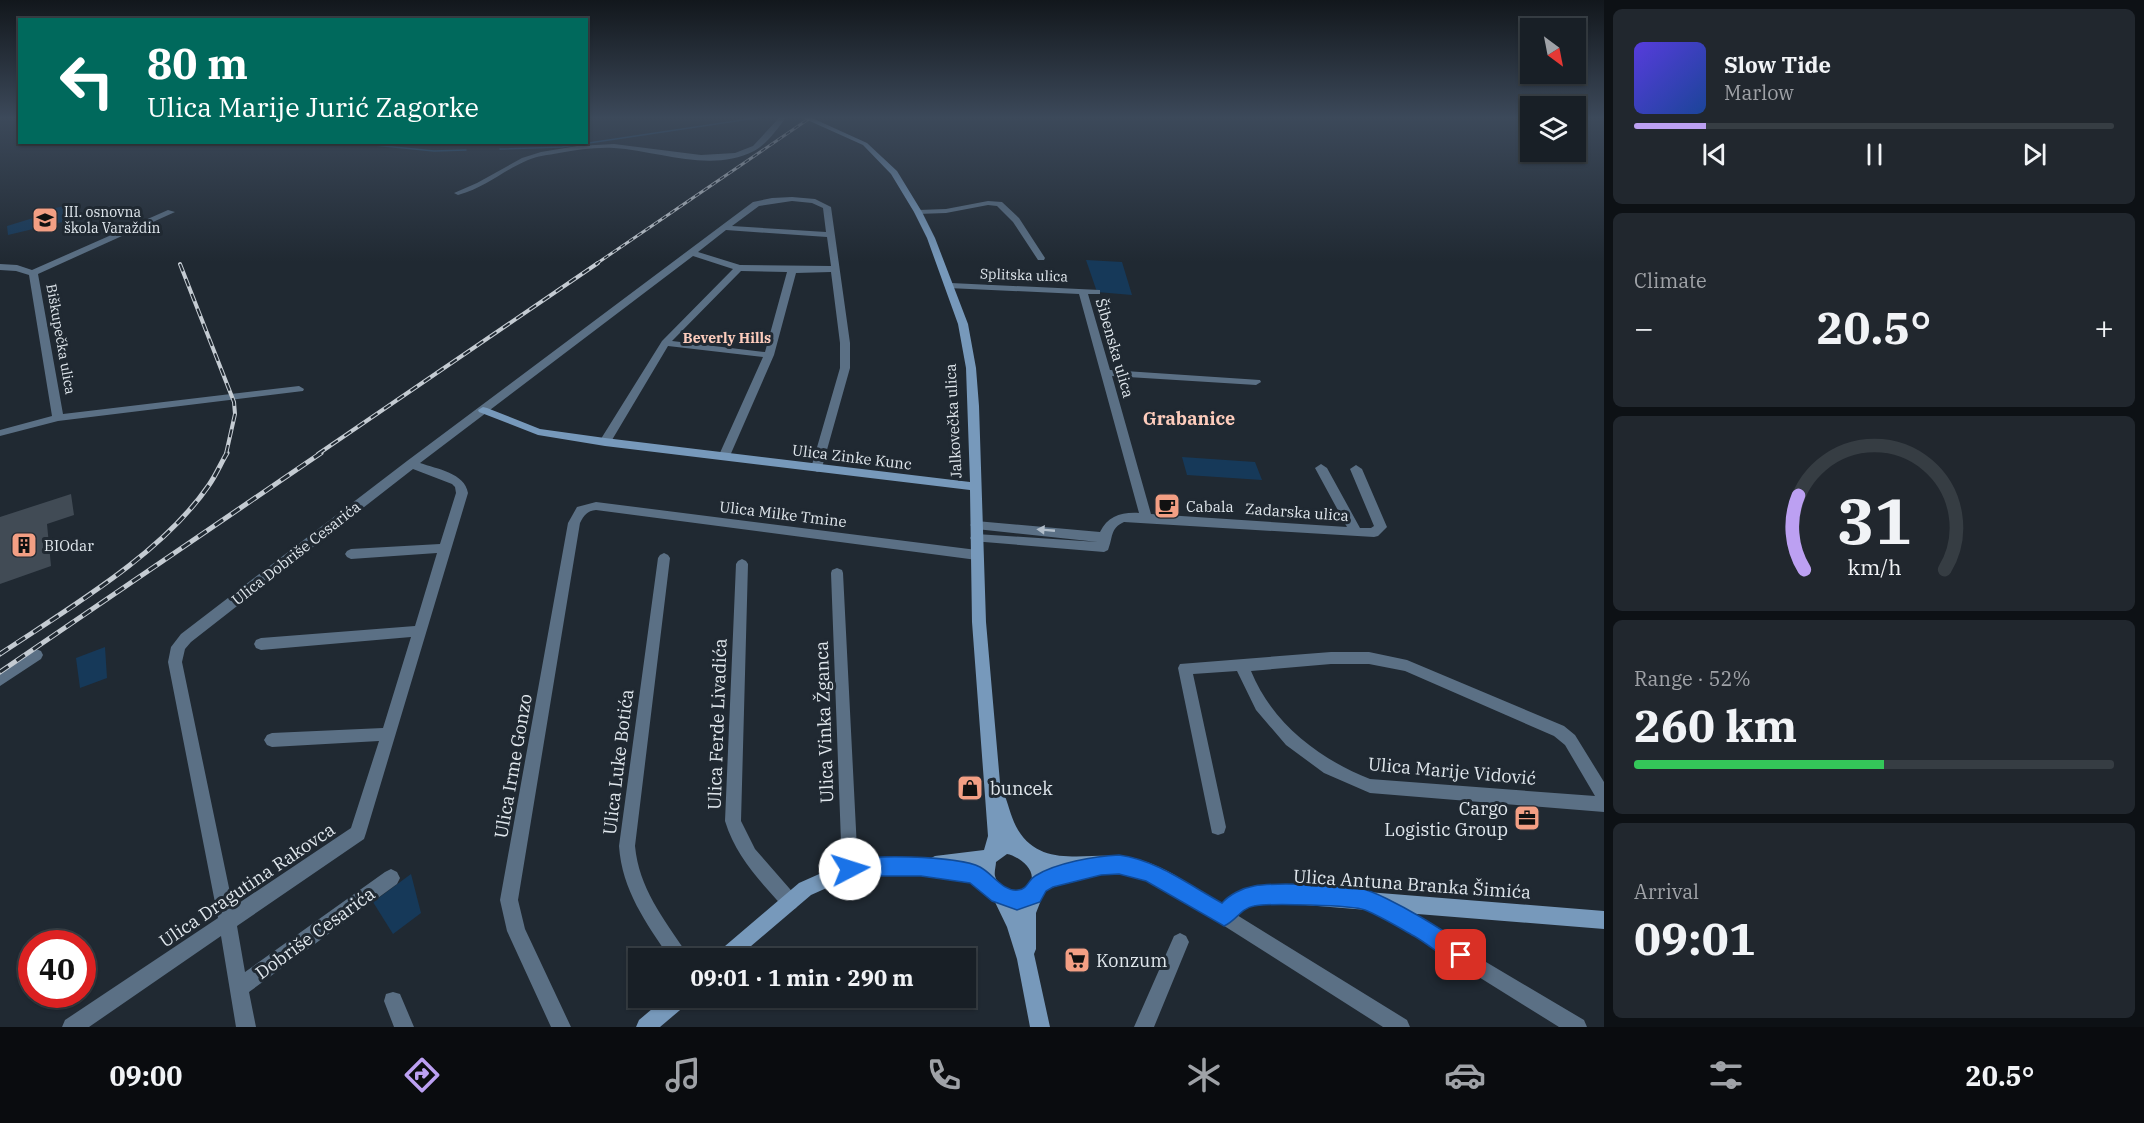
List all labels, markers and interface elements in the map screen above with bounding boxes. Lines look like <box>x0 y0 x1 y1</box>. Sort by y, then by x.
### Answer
north arrow <box>1520 18 1586 84</box>
map controls <box>1520 18 1586 162</box>
text: 80 m <box>147 36 248 91</box>
icon: left <box>48 42 126 120</box>
text: Slow Tide <box>1724 50 1831 79</box>
text: Marlow <box>1724 79 1794 106</box>
text: Ulica Marije Jurić Zagorke <box>147 89 479 124</box>
button: layers <box>1520 96 1586 162</box>
icon: previous <box>1698 138 1731 171</box>
icon: pause <box>1858 138 1891 171</box>
icon: next <box>2018 138 2051 171</box>
place label: III. osnovna škola Varaždin <box>64 203 161 237</box>
school or university icon: III. osnovna škola Varaždin <box>30 205 60 235</box>
street label: Splitska ulica <box>980 264 1069 286</box>
text: Climate <box>1634 267 1707 294</box>
street label: Biškupečka ulica <box>42 282 80 396</box>
street label: Šibenska ulica <box>1092 296 1138 400</box>
text: 20.5° <box>1817 298 1931 356</box>
text: − <box>1634 306 1654 349</box>
text: + <box>2094 306 2114 349</box>
district label: Beverly Hills <box>683 329 771 347</box>
street label: Jalkovečka ulica <box>941 363 965 479</box>
district label: Grabanice <box>1143 407 1235 430</box>
street label: Ulica Zinke Kunc <box>791 440 913 474</box>
text: 31 <box>1837 481 1911 562</box>
cafe icon: Cabala <box>1152 491 1182 521</box>
street label: Ulica Dobriše Cesarića <box>228 497 364 609</box>
street label: Ulica Milke Tmine <box>718 497 848 531</box>
place label: Cabala <box>1186 497 1234 516</box>
street label: Zadarska ulica <box>1245 499 1349 525</box>
one-way arrow <box>1036 526 1055 535</box>
building icon: BIOdar <box>9 530 39 560</box>
place label: BIOdar <box>44 536 94 555</box>
text: km/h <box>1847 554 1901 582</box>
street label: Ulica Ferde Livadića <box>703 638 731 810</box>
street label: Ulica Vinka Žganca <box>810 640 838 804</box>
text: Range · 52% <box>1634 665 1751 692</box>
street label: Ulica Luke Botića <box>598 688 638 836</box>
street label: Ulica Irme Gonzo <box>489 692 537 840</box>
text: 260 km <box>1634 696 1797 754</box>
street label: Ulica Marije Vidović <box>1367 752 1537 790</box>
shop icon: buncek <box>955 773 985 803</box>
place label: buncek <box>990 777 1053 800</box>
place label: Cargo Logistic Group <box>1384 797 1508 841</box>
office icon: Cargo Logistic Group <box>1512 803 1542 833</box>
street label: Ulica Dragutina Rakovca <box>155 817 339 952</box>
position arrow <box>818 837 882 901</box>
street label: Ulica Antuna Branka Šimića <box>1292 863 1532 904</box>
text: Arrival <box>1634 878 1699 905</box>
street label: Dobriše Cesarića <box>251 882 379 984</box>
text: 09:01 <box>1634 909 1756 967</box>
pin <box>1435 929 1486 980</box>
speed limit sign: 40 <box>18 930 96 1008</box>
icon: arrive <box>1444 938 1477 971</box>
supermarket icon: Konzum <box>1062 945 1092 975</box>
place label: Konzum <box>1096 949 1167 972</box>
text: 09:01 · 1 min · 290 m <box>690 963 914 992</box>
icon: directions <box>401 1054 443 1096</box>
icon: music <box>662 1054 704 1096</box>
icon: phone <box>923 1054 965 1096</box>
icon: climate <box>1183 1054 1225 1096</box>
icon: car <box>1444 1054 1486 1096</box>
icon: filters <box>1705 1054 1747 1096</box>
text: 09:00 <box>109 1058 182 1093</box>
text: 20.5° <box>1966 1058 2035 1093</box>

